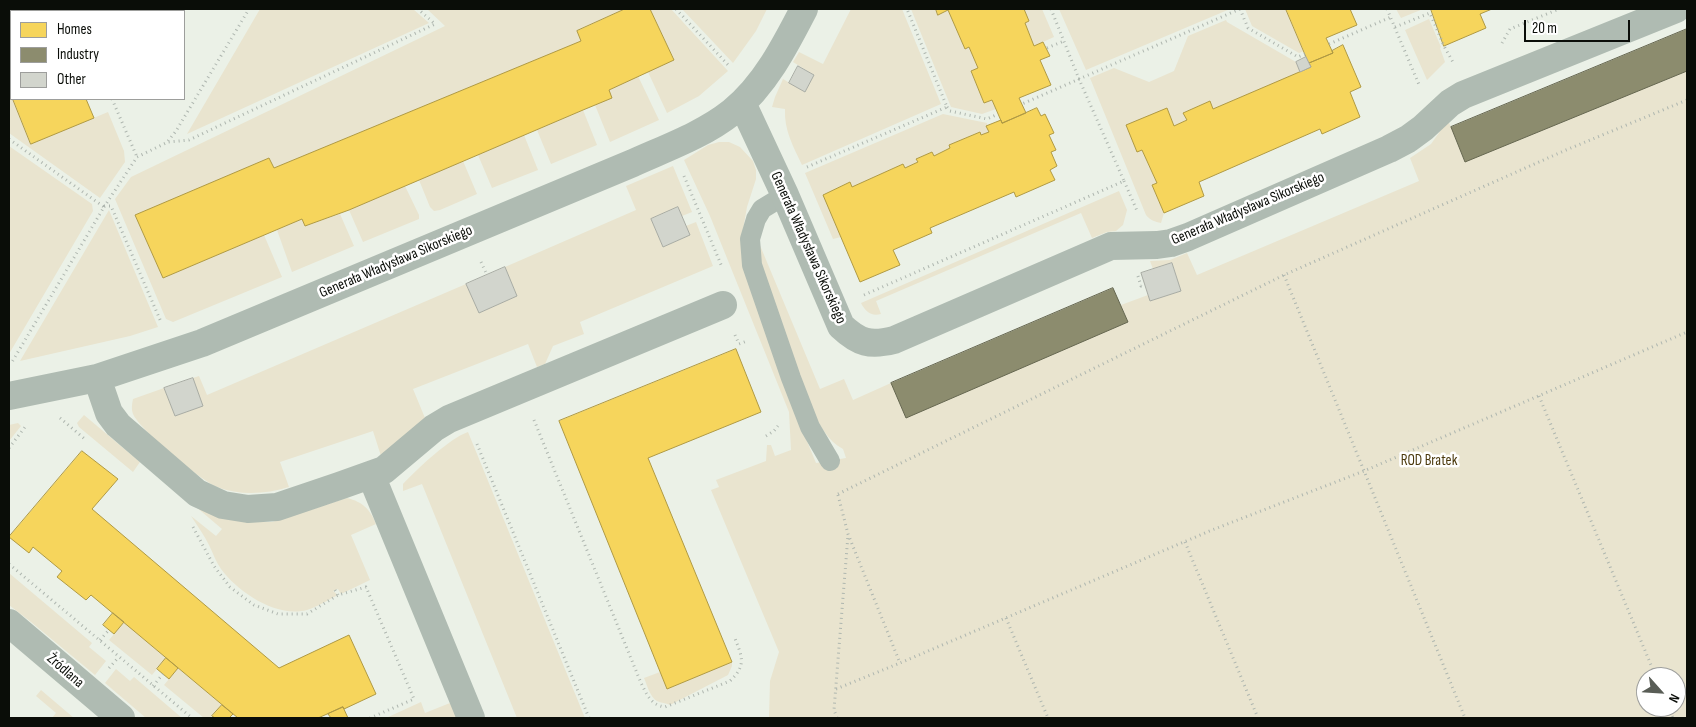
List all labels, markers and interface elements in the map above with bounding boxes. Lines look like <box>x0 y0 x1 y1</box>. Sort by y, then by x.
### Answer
legend <box>10 10 185 100</box>
scale bar <box>1526 10 1632 42</box>
text: 20 m <box>1532 19 1557 38</box>
text: Homes <box>57 20 92 39</box>
text: Industry <box>57 45 99 64</box>
text: Other <box>57 70 86 89</box>
street label: Generała Władysława Sikorskiego <box>766 169 850 327</box>
street label: Generała Władysława Sikorskiego <box>1169 169 1327 249</box>
street label: Generała Władysława Sikorskiego <box>317 222 475 302</box>
park label: ROD Bratek <box>1401 452 1457 470</box>
street label: Źródlana <box>43 650 87 692</box>
north arrow <box>1636 667 1686 717</box>
text: N <box>1665 691 1683 705</box>

